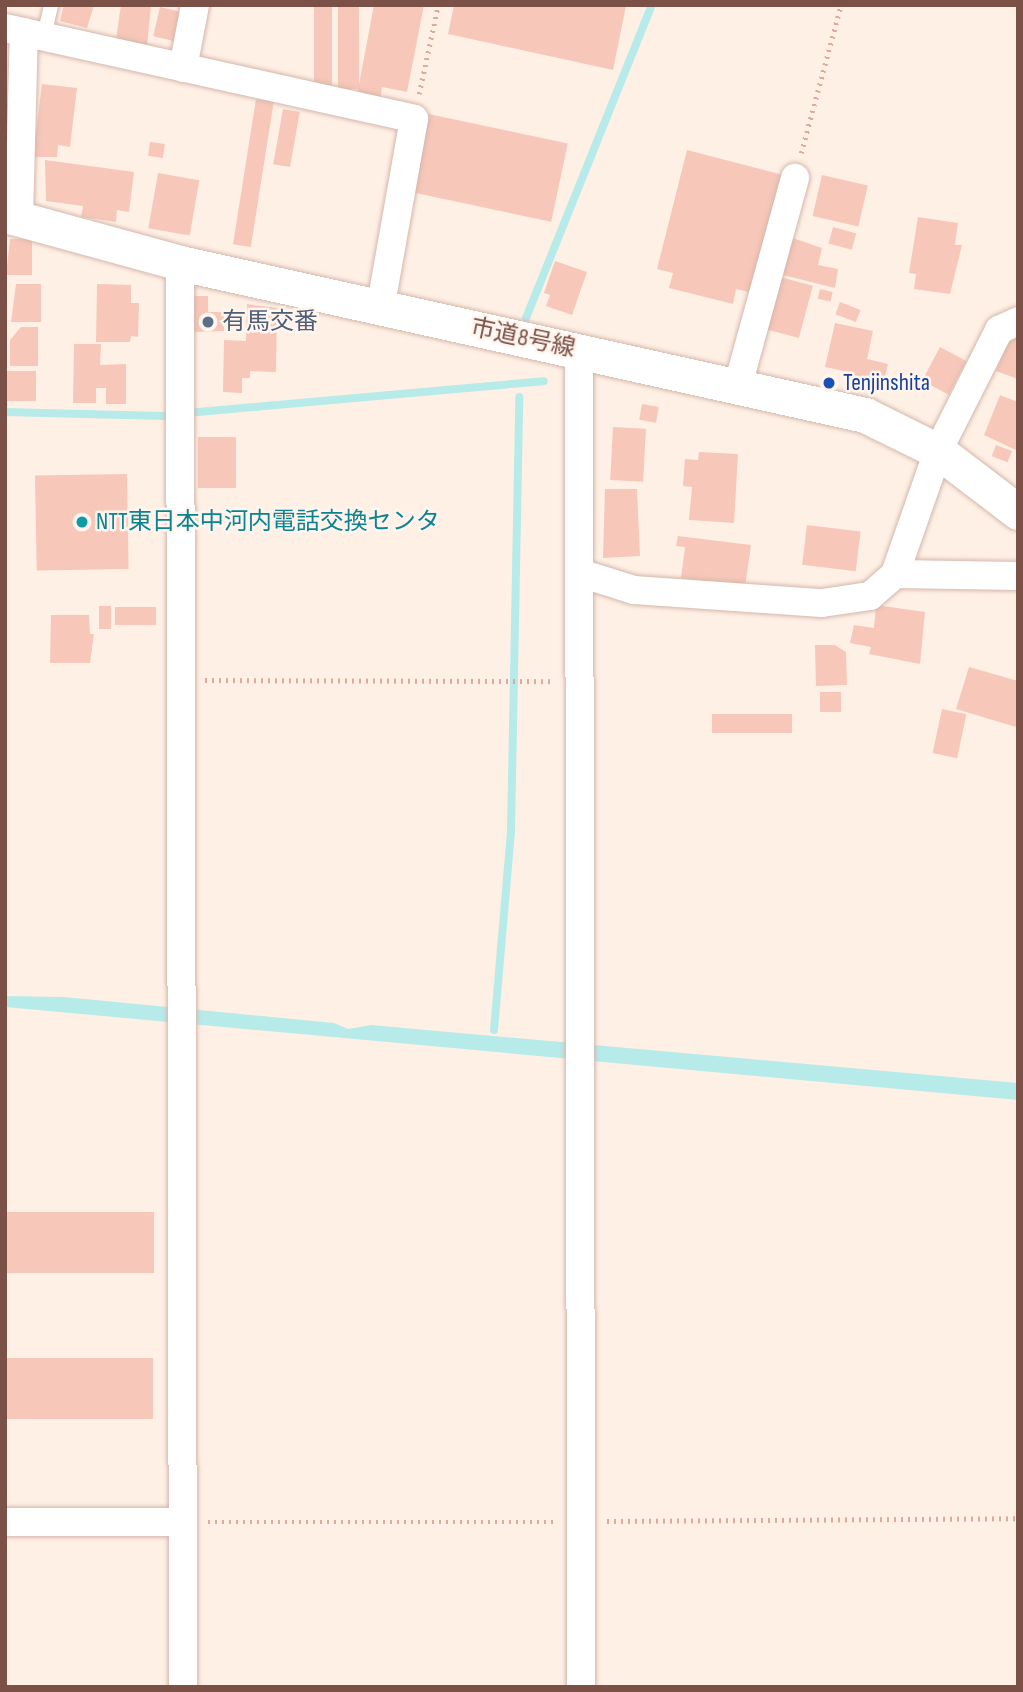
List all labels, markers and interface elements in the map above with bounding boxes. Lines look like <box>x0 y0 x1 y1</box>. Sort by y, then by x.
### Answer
place label: 有馬交番 <box>222 308 318 336</box>
street label: 市道8号線 <box>468 313 578 363</box>
marker: 有馬交番 <box>200 314 216 330</box>
place label: Tenjinshita <box>843 369 930 397</box>
marker: Tenjinshita <box>821 375 837 391</box>
place label: NTT東日本中河内電話交換センタ <box>96 508 440 536</box>
marker: NTT東日本中河内電話交換センタ <box>74 514 90 530</box>

